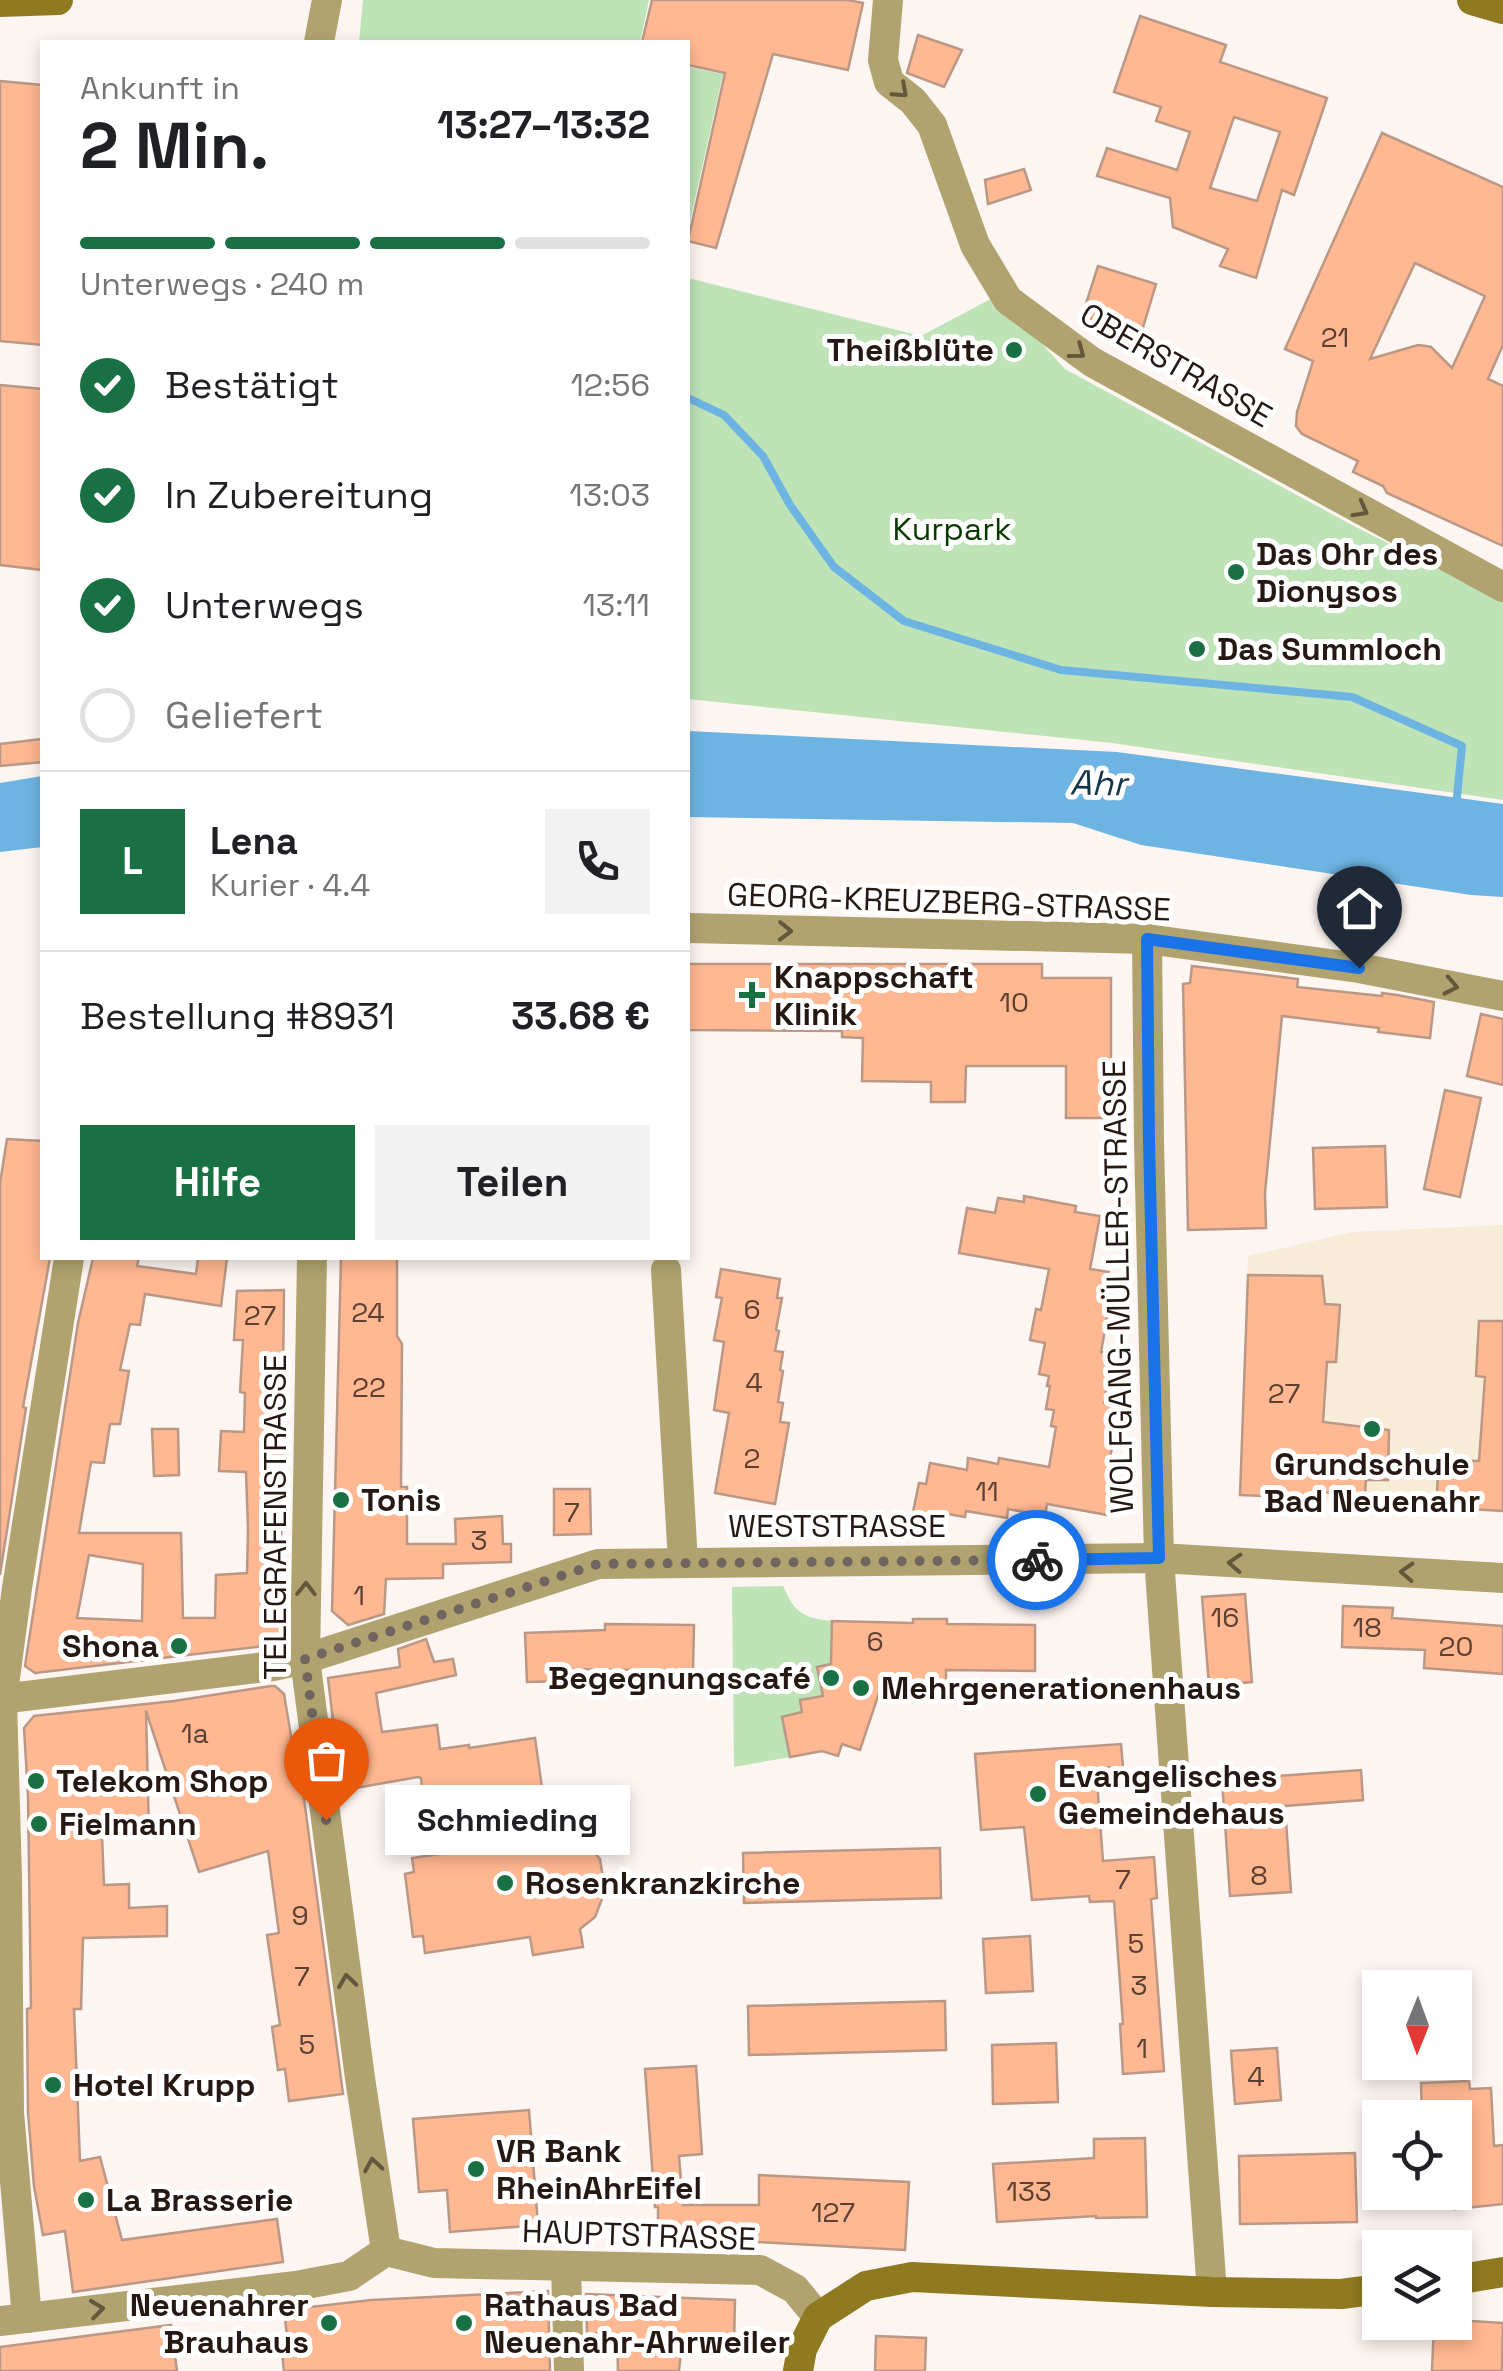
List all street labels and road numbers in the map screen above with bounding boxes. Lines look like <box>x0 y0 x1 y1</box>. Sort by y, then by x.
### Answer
street label: OBERSTRASSE <box>1073 294 1279 436</box>
street label: GEORG-KREUZBERG-STRASSE <box>726 874 1172 930</box>
street label: WOLFGANG-MÜLLER-STRASSE <box>1094 1060 1142 1514</box>
street label: TELEGRAFENSTRASSE <box>255 1354 295 1680</box>
street label: WESTSTRASSE <box>728 1506 946 1546</box>
street label: HAUPTSTRASSE <box>521 2211 757 2259</box>

